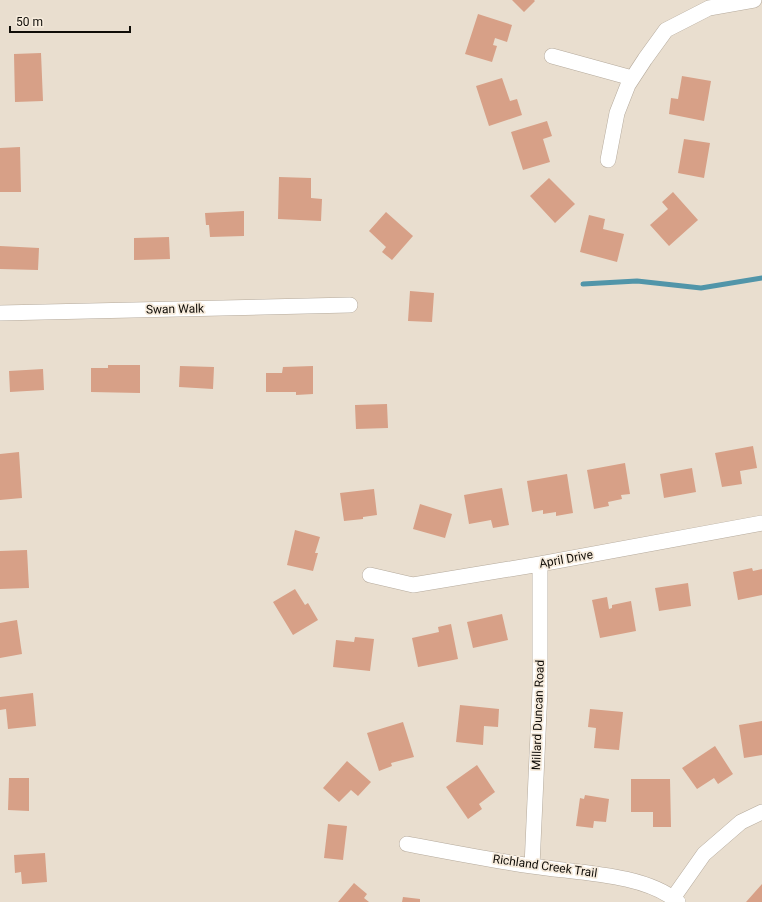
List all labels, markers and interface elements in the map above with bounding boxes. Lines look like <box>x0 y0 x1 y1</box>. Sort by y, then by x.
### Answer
scale bar <box>10 8 130 34</box>
text: 50 m <box>16 15 43 29</box>
street label: Swan Walk <box>146 301 205 317</box>
street label: April Drive <box>538 547 594 571</box>
street label: Millard Duncan Road <box>529 660 547 770</box>
street label: Richland Creek Trail <box>492 852 598 880</box>

